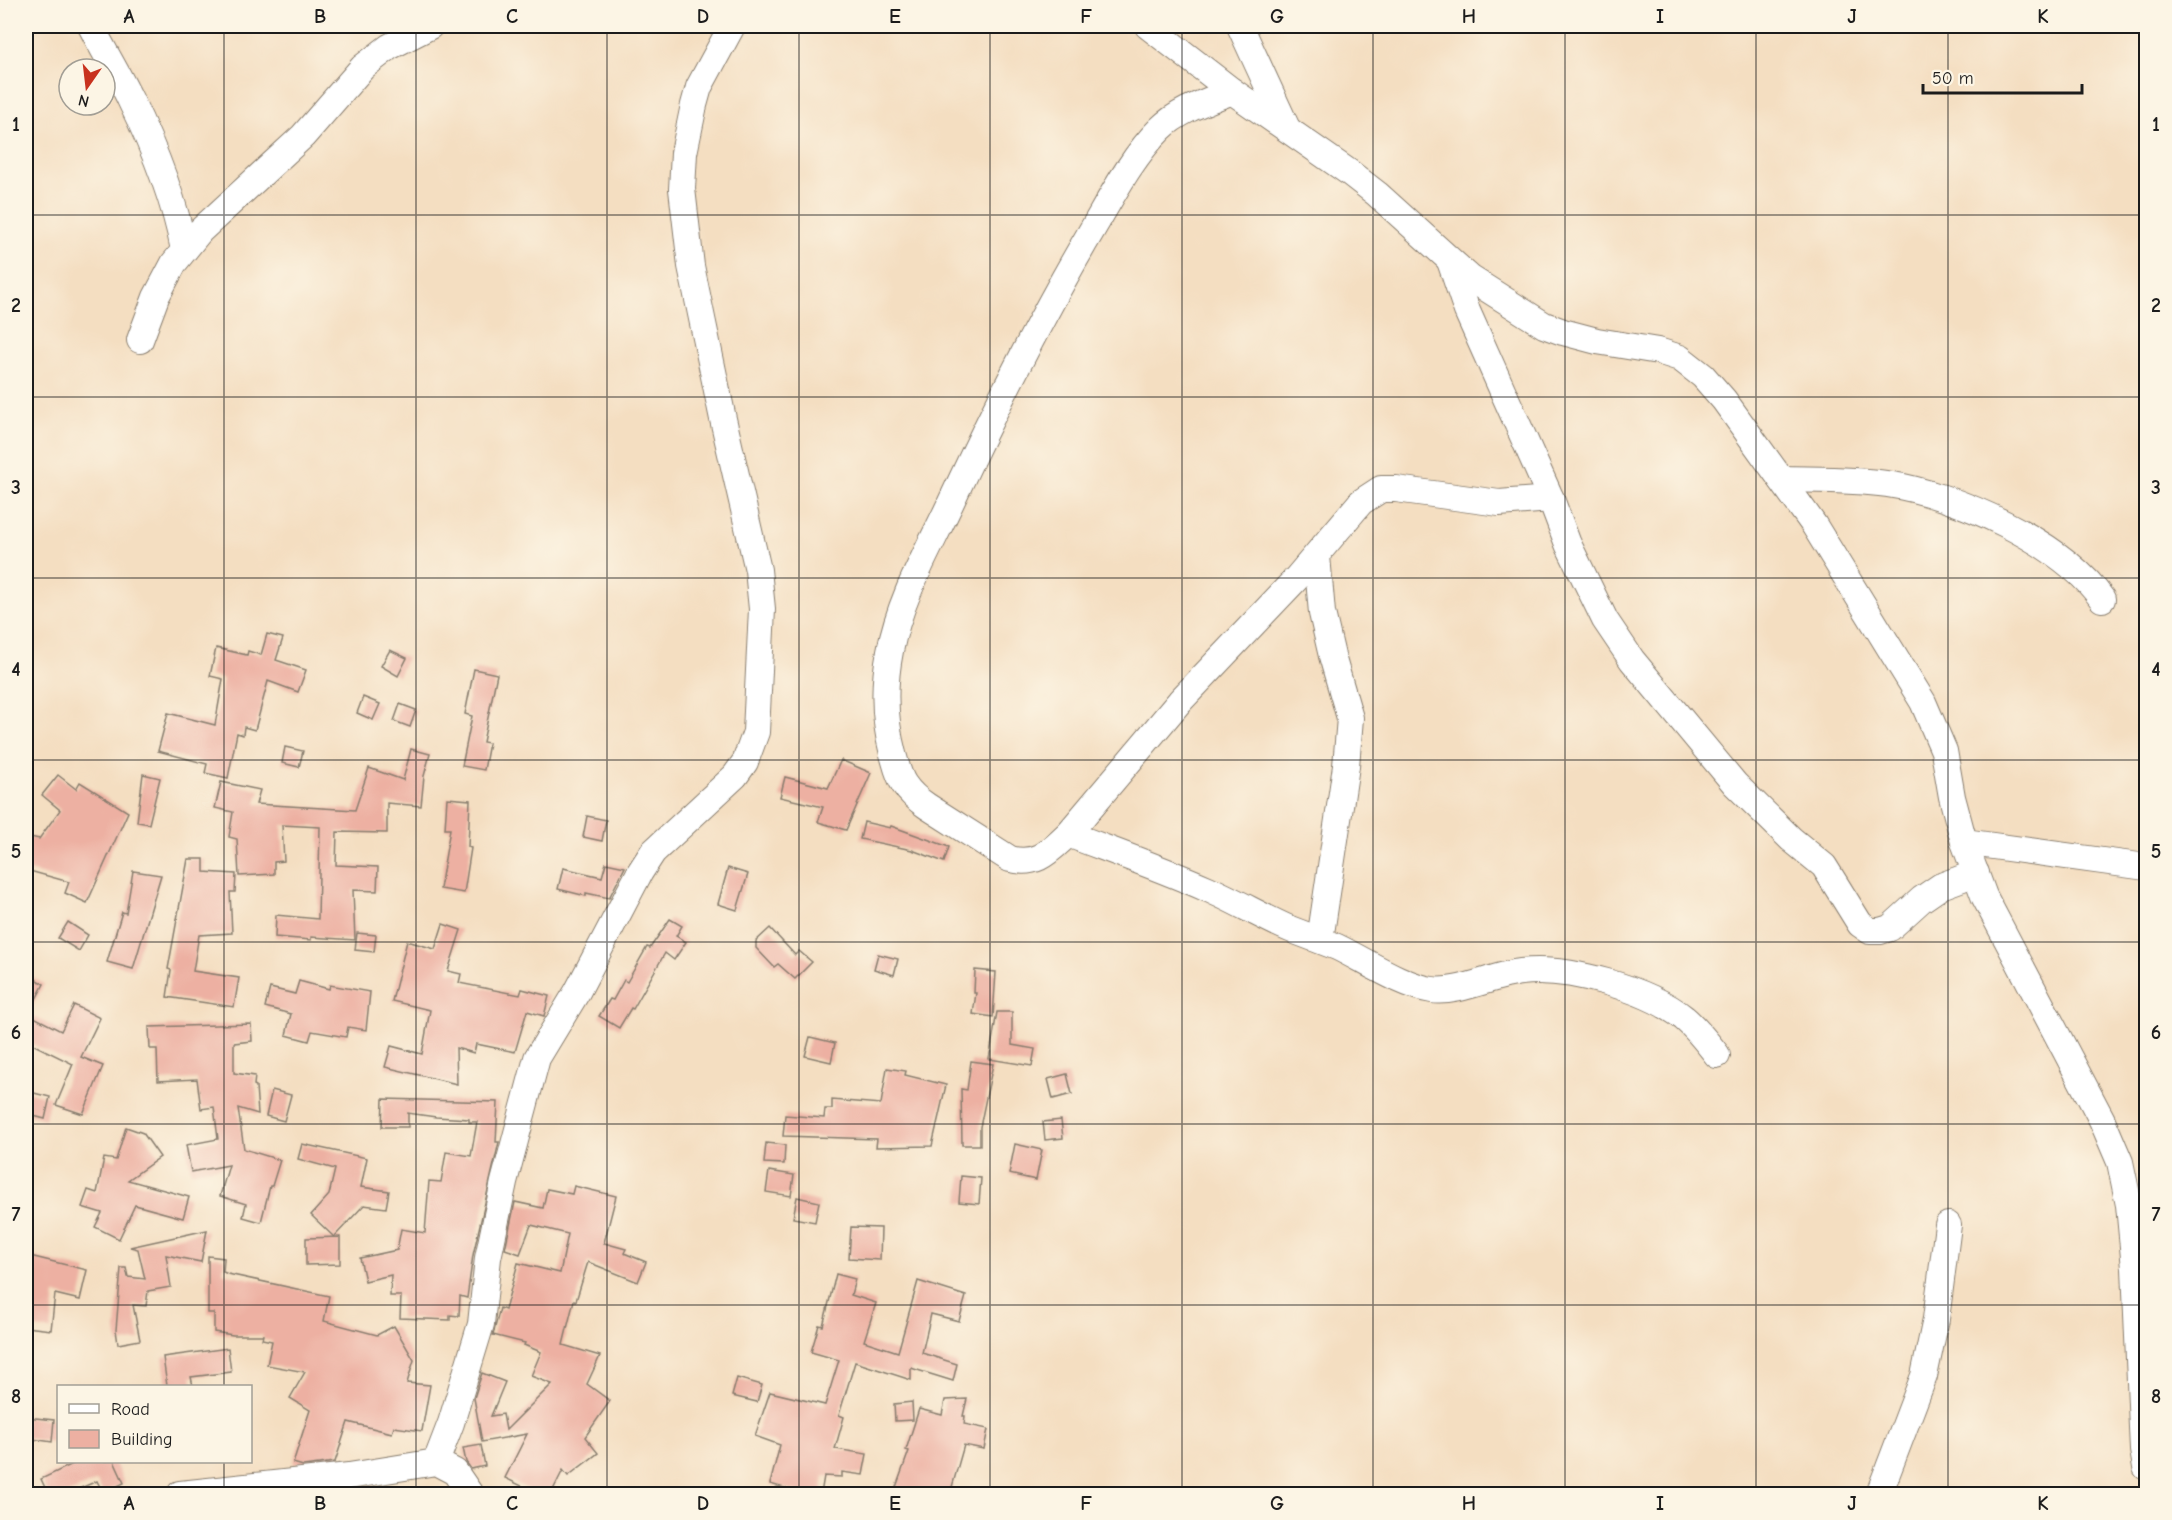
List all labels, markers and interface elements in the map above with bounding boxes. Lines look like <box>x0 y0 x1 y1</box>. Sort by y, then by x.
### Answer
text: A <box>123 5 135 28</box>
text: B <box>314 5 326 28</box>
text: C <box>506 5 518 28</box>
text: D <box>697 5 709 28</box>
text: E <box>889 5 901 28</box>
text: F <box>1080 5 1092 28</box>
text: G <box>1270 5 1284 28</box>
text: H <box>1462 5 1476 28</box>
text: I <box>1656 5 1664 28</box>
text: J <box>1847 5 1857 28</box>
text: K <box>2037 5 2049 28</box>
north arrow <box>57 57 117 117</box>
scale bar <box>1923 57 2082 95</box>
text: 50 m <box>1932 68 1974 89</box>
text: N <box>76 91 91 111</box>
text: 1 <box>12 113 20 136</box>
text: 1 <box>2152 113 2160 136</box>
text: 2 <box>11 294 21 317</box>
text: 2 <box>2151 294 2161 317</box>
text: 3 <box>11 476 21 499</box>
text: 3 <box>2151 476 2161 499</box>
text: 4 <box>11 658 21 681</box>
text: 4 <box>2151 658 2161 681</box>
text: 5 <box>11 840 21 863</box>
text: 5 <box>2151 840 2161 863</box>
text: 6 <box>11 1021 21 1044</box>
text: 6 <box>2151 1021 2161 1044</box>
text: 7 <box>12 1203 21 1226</box>
text: 7 <box>2152 1203 2161 1226</box>
text: 8 <box>11 1385 21 1408</box>
legend <box>57 1385 252 1463</box>
text: 8 <box>2151 1385 2161 1408</box>
text: Road <box>111 1399 150 1420</box>
text: Building <box>111 1429 173 1450</box>
text: A <box>123 1492 135 1515</box>
text: B <box>314 1492 326 1515</box>
text: C <box>506 1492 518 1515</box>
text: D <box>697 1492 709 1515</box>
text: E <box>889 1492 901 1515</box>
text: F <box>1080 1492 1092 1515</box>
text: G <box>1270 1492 1284 1515</box>
text: H <box>1462 1492 1476 1515</box>
text: I <box>1656 1492 1664 1515</box>
text: J <box>1847 1492 1857 1515</box>
text: K <box>2037 1492 2049 1515</box>

